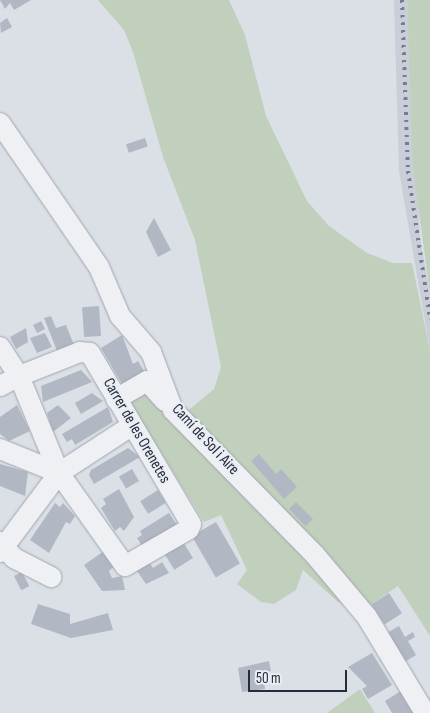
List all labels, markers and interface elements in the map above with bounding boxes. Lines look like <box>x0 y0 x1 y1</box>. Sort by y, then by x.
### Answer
street label: Carrer de les Orenetes <box>98 375 174 487</box>
street label: Camí de Sol i Aire <box>167 400 243 480</box>
scale bar <box>250 660 349 692</box>
text: 50 m <box>256 669 281 688</box>

